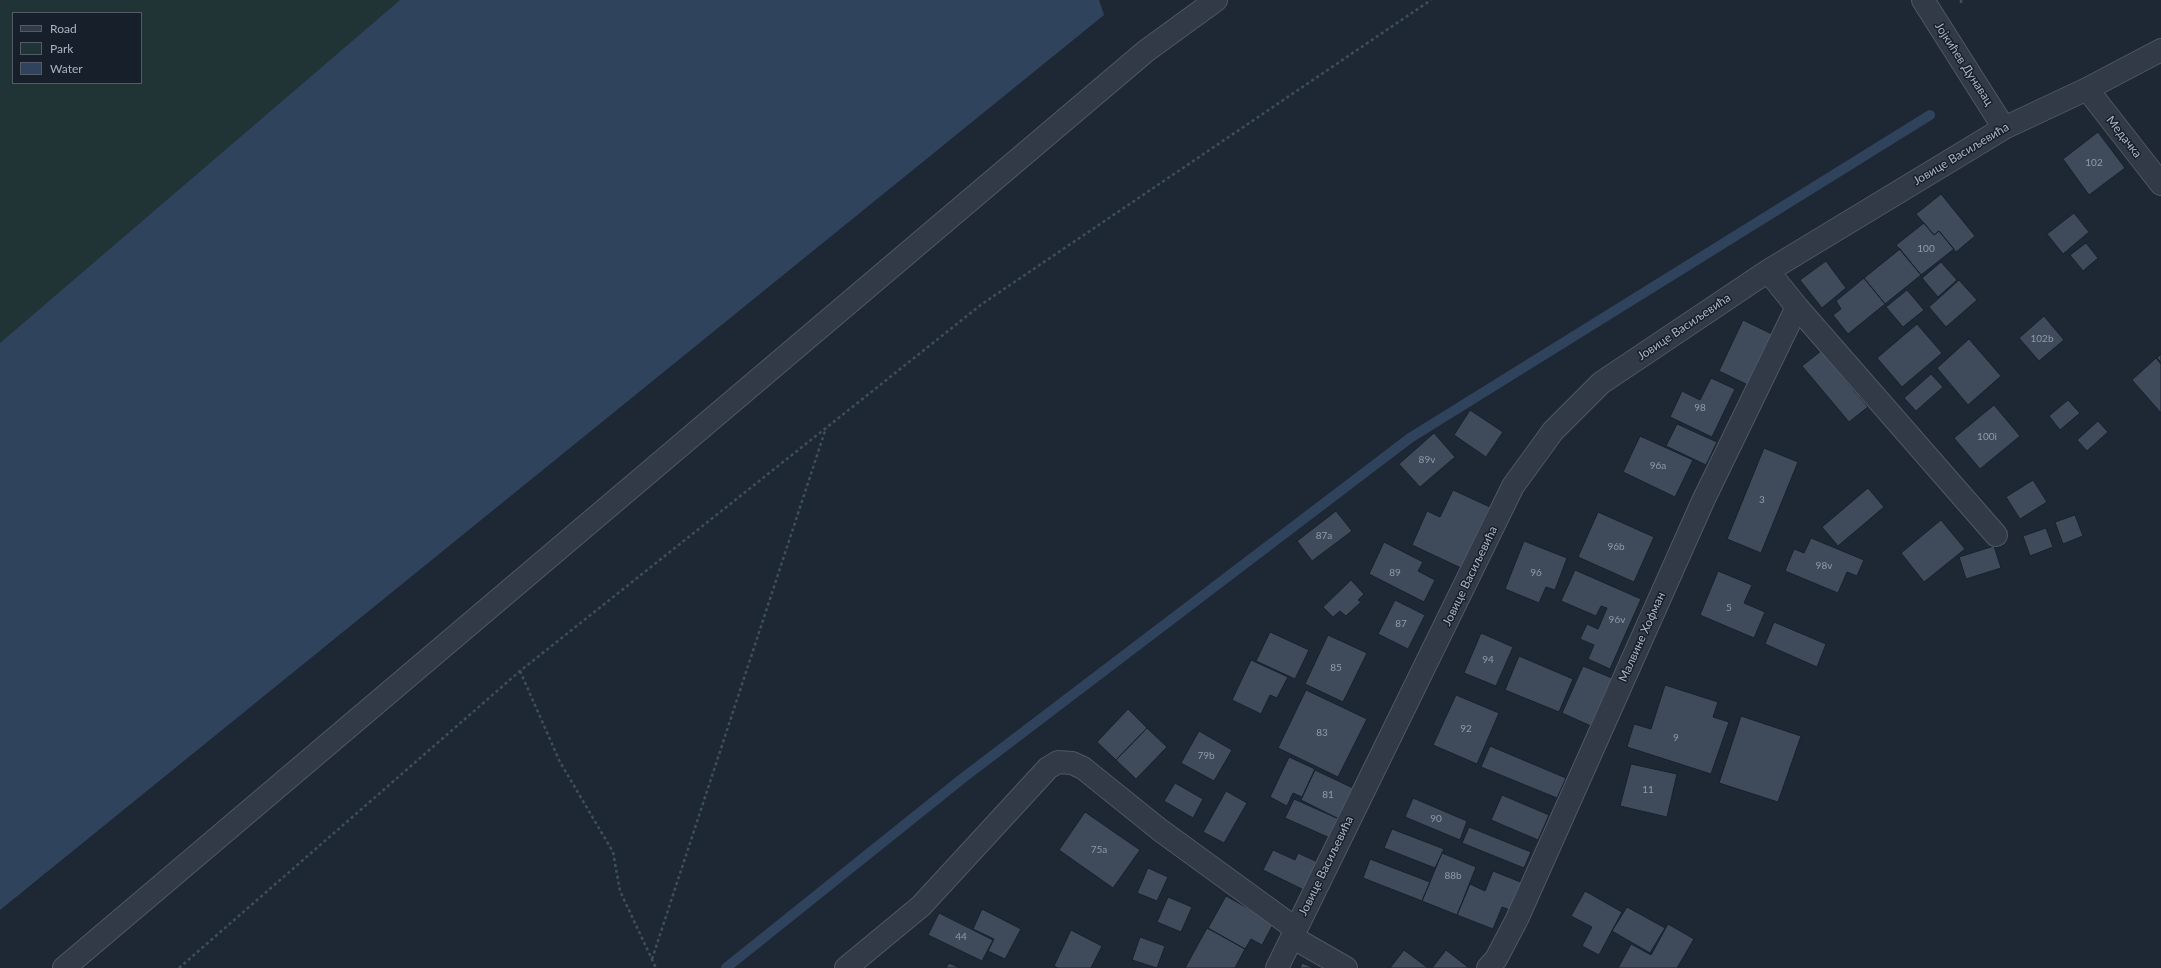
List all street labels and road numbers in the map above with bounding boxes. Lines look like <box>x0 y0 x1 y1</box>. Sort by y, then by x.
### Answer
street label: Јојкићев Дунавац <box>1932 20 1996 108</box>
street label: Медачка <box>2103 113 2145 161</box>
street label: Јовице Васиљевића <box>1910 120 2012 188</box>
street label: Јовице Васиљевића <box>1635 290 1733 364</box>
street label: Јовице Васиљевића <box>1440 524 1500 628</box>
street label: Малвине Хофман <box>1616 590 1668 684</box>
street label: Јовице Васиљевића <box>1296 814 1356 918</box>

